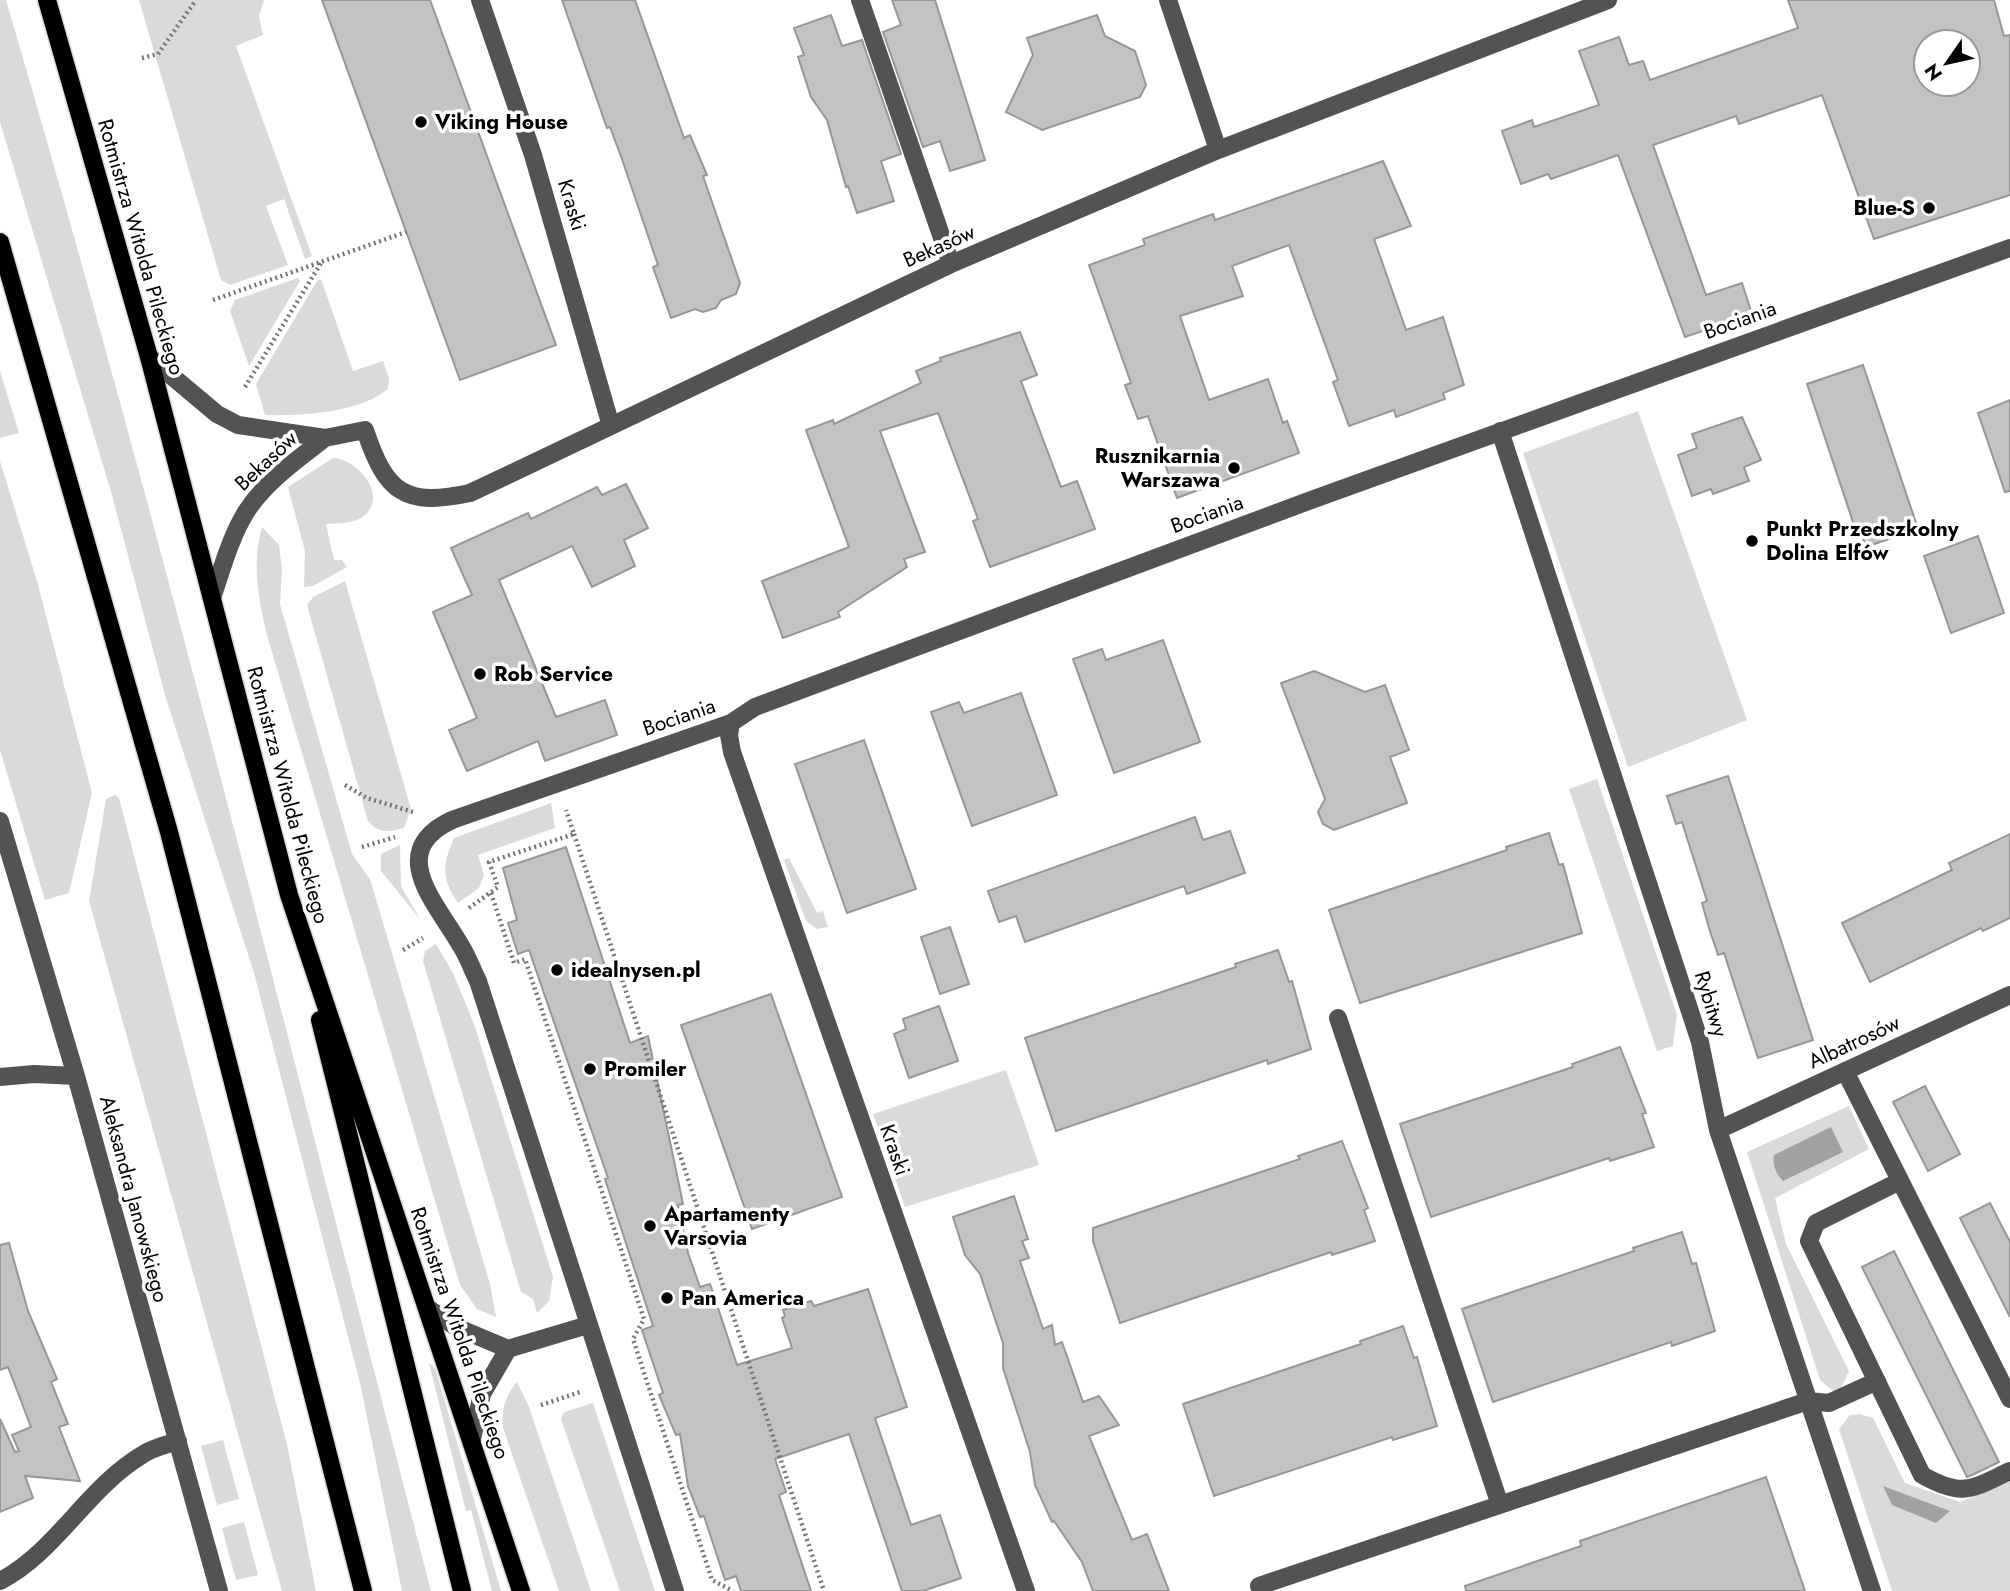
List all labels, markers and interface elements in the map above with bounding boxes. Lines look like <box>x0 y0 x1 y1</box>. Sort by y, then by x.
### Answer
north arrow <box>1912 28 1982 98</box>
text: N <box>1918 58 1949 86</box>
place label: Viking House <box>434 107 568 137</box>
marker: Viking House <box>413 114 429 130</box>
street label: Rotmistrza Witolda Pileckiego <box>90 115 192 379</box>
street label: Kraski <box>550 176 594 234</box>
place label: Blue-S <box>1853 193 1915 223</box>
marker: Blue-S <box>1921 200 1937 216</box>
street label: Bekasów <box>898 217 980 275</box>
street label: Bociania <box>1699 293 1781 347</box>
street label: Bekasów <box>228 424 304 498</box>
place label: Rusznikarnia Warszawa <box>1095 441 1220 495</box>
marker: Rusznikarnia Warszawa <box>1226 460 1242 476</box>
street label: Bociania <box>1166 487 1248 541</box>
place label: Punkt Przedszkolny Dolina Elfów <box>1766 514 1960 568</box>
marker: Punkt Przedszkolny Dolina Elfów <box>1744 533 1760 549</box>
place label: Rob Service <box>494 659 613 689</box>
street label: Rotmistrza Witolda Pileckiego <box>239 663 337 927</box>
marker: Rob Service <box>472 666 488 682</box>
street label: Bociania <box>638 691 720 743</box>
place label: idealnysen.pl <box>571 955 701 985</box>
marker: idealnysen.pl <box>549 962 565 978</box>
street label: Rybitwy <box>1687 967 1735 1041</box>
street label: Albatrosów <box>1803 1007 1905 1076</box>
place label: Promiler <box>604 1054 687 1084</box>
marker: Promiler <box>582 1061 598 1077</box>
street label: Aleksandra Janowskiego <box>92 1092 176 1306</box>
street label: Kraski <box>872 1120 918 1180</box>
place label: Apartamenty Varsovia <box>663 1199 790 1253</box>
street label: Rotmistrza Witolda Pileckiego <box>403 1203 517 1463</box>
marker: Apartamenty Varsovia <box>642 1218 658 1234</box>
place label: Pan America <box>681 1283 804 1313</box>
marker: Pan America <box>659 1290 675 1306</box>

